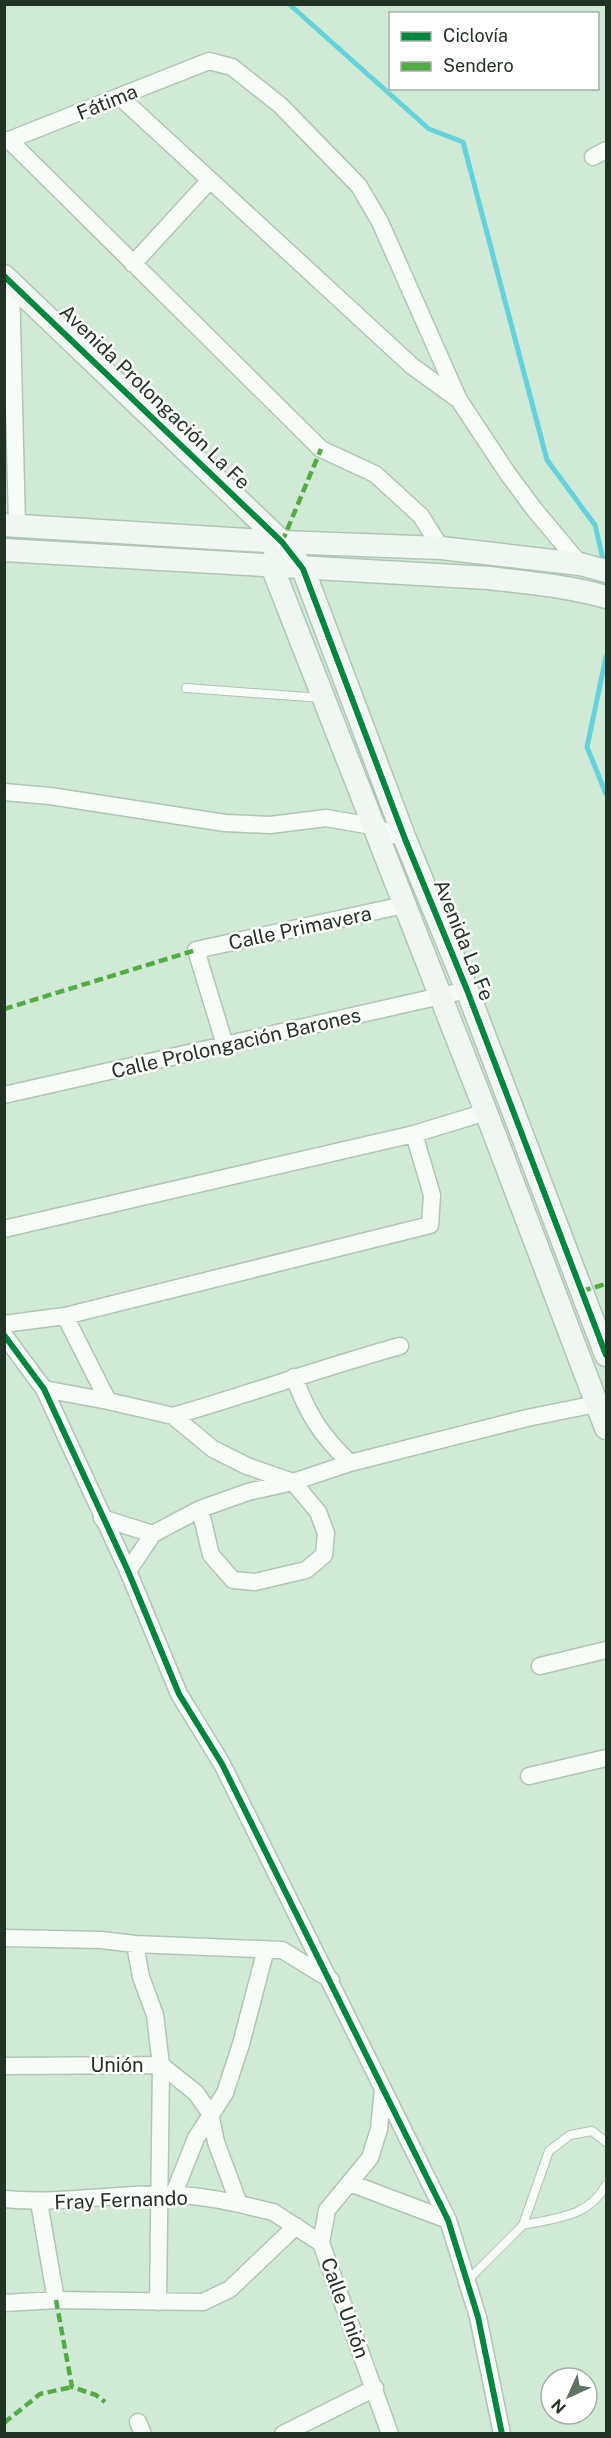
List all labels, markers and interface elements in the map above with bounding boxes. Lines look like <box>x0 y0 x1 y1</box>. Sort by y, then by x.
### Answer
legend <box>389 12 599 90</box>
text: Ciclovía <box>443 25 508 46</box>
text: Sendero <box>443 55 514 76</box>
street label: Fátima <box>73 79 141 125</box>
street label: Avenida Prolongación La Fe <box>55 300 255 494</box>
street label: Avenida La Fe <box>429 876 499 1004</box>
street label: Calle Primavera <box>226 901 374 955</box>
street label: Calle Prolongación Barones <box>109 1003 363 1083</box>
street label: Unión <box>90 2053 144 2077</box>
street label: Fray Fernando <box>54 2186 188 2214</box>
street label: Calle Unión <box>316 2254 374 2362</box>
north arrow <box>539 2366 599 2426</box>
text: N <box>548 2395 570 2417</box>

